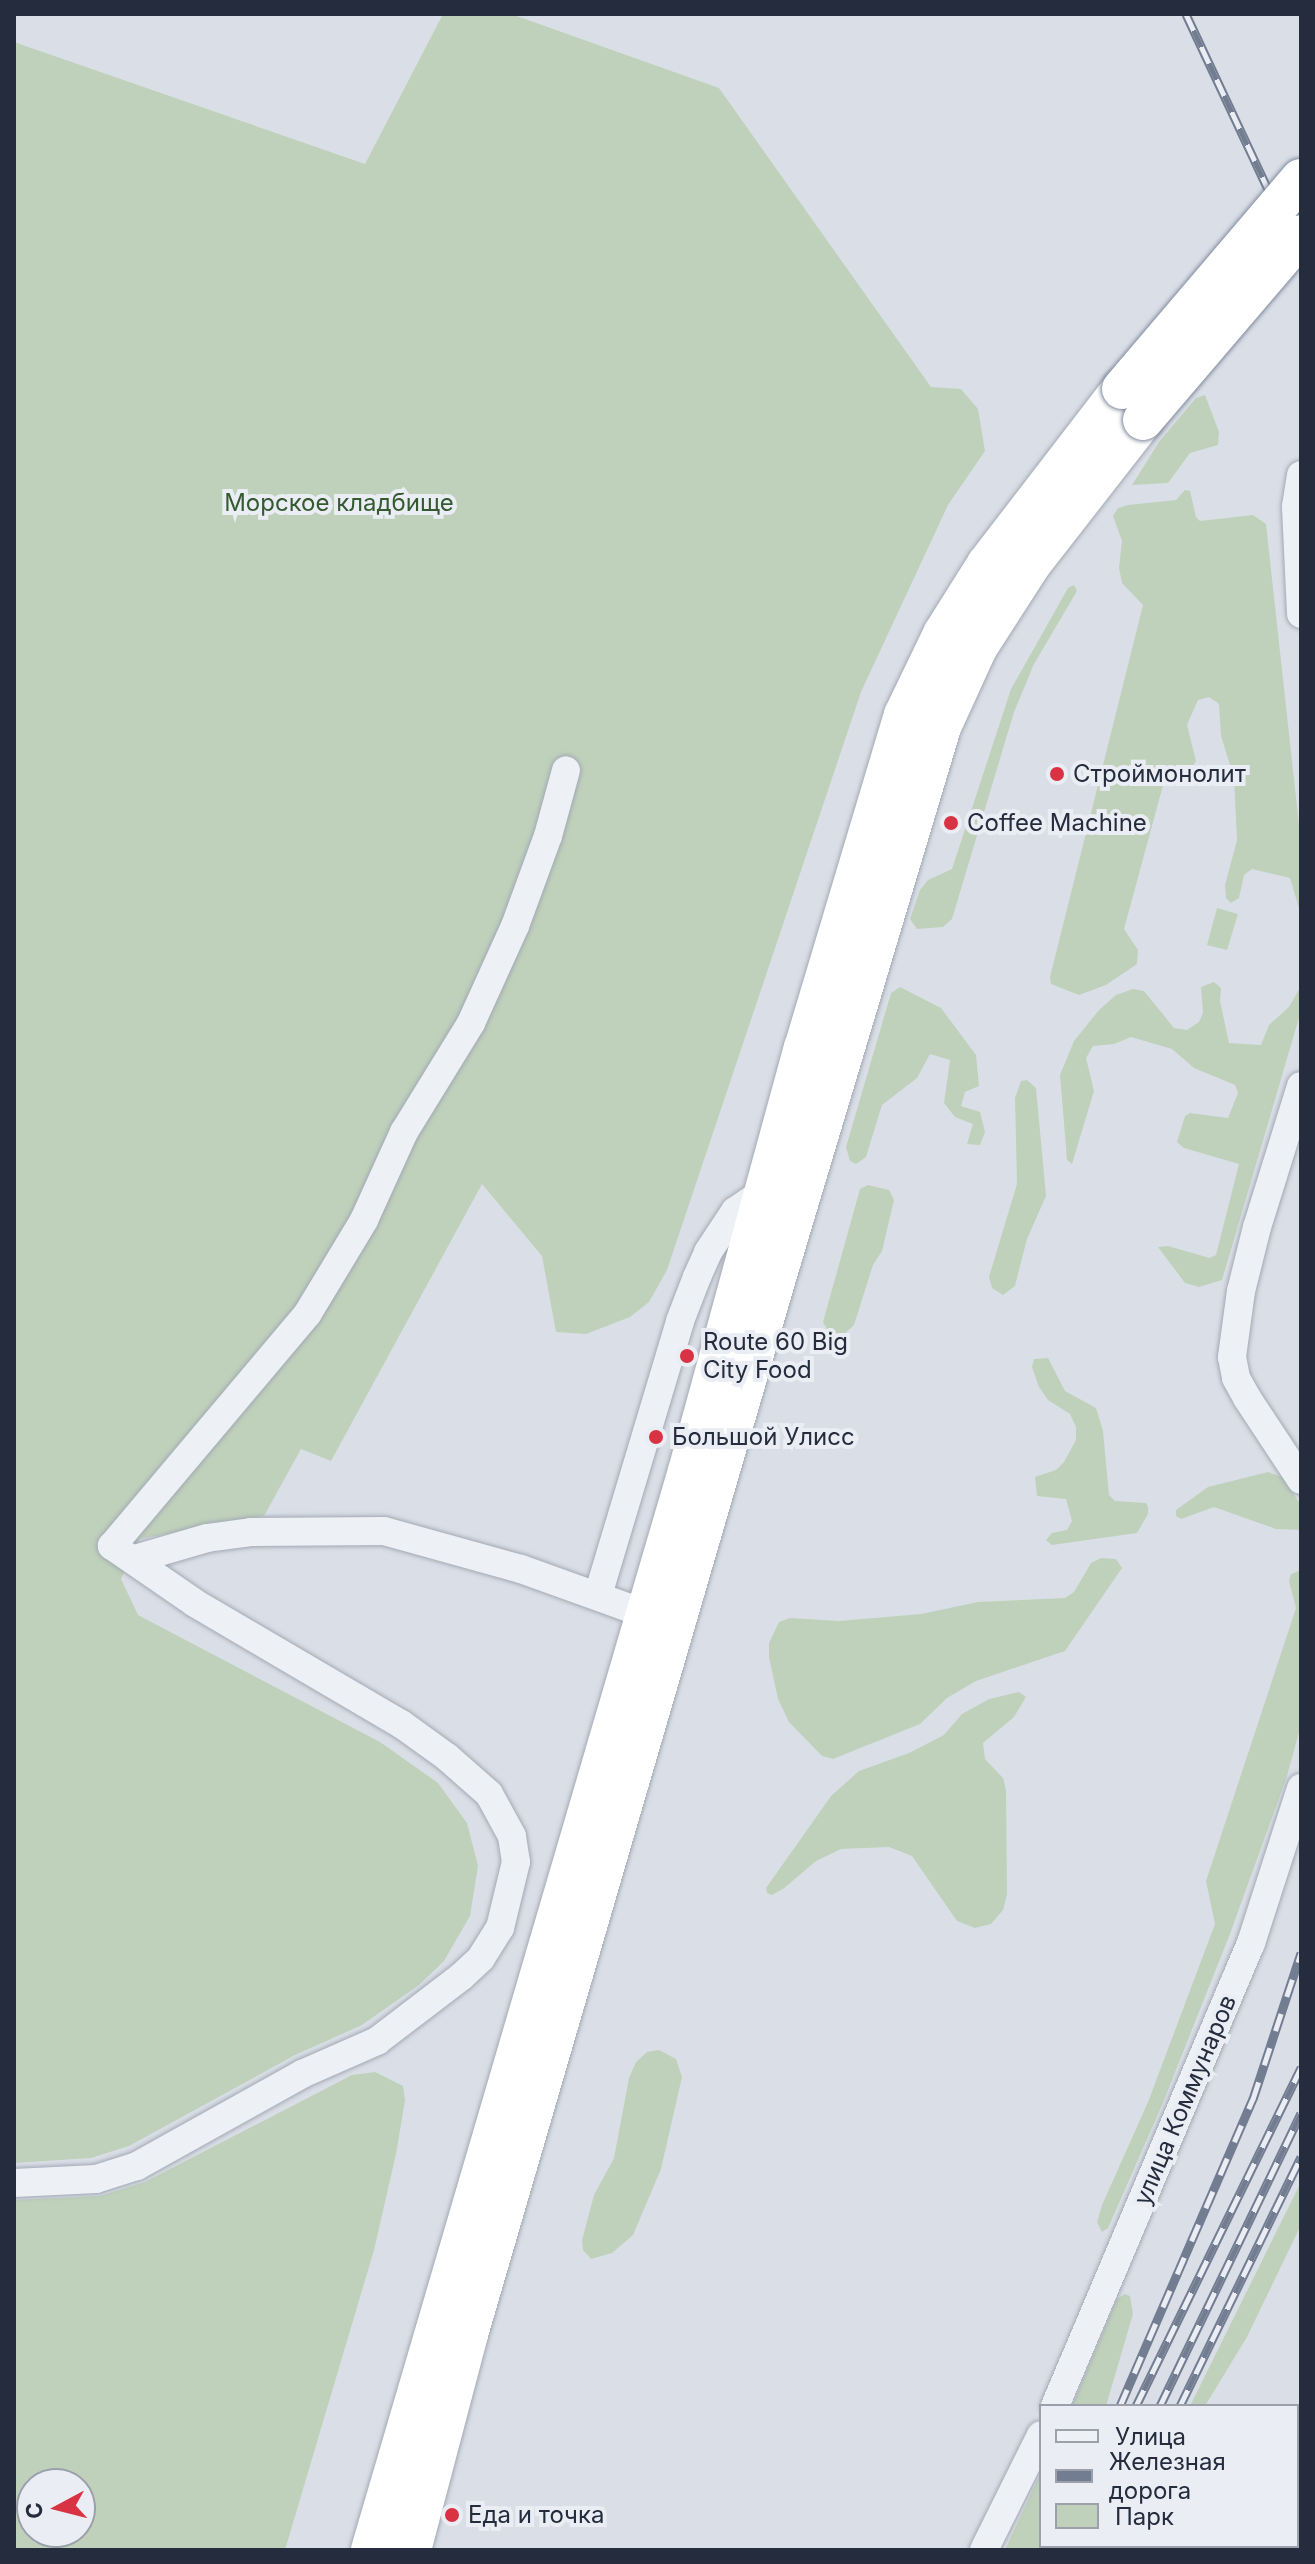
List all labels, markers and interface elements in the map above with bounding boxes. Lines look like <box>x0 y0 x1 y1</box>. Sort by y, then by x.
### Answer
park label: Морское кладбище <box>224 489 454 517</box>
place label: Строймонолит <box>1073 760 1246 788</box>
marker: Строймонолит <box>1048 765 1066 783</box>
place label: Coffee Machine <box>967 809 1147 837</box>
marker: Coffee Machine <box>942 814 960 832</box>
place label: Route 60 Big City Food <box>703 1328 848 1384</box>
marker: Route 60 Big City Food <box>678 1347 696 1365</box>
place label: Большой Улисс <box>672 1423 855 1451</box>
marker: Большой Улисс <box>647 1428 665 1446</box>
street label: улица Коммунаров <box>1128 1991 1242 2209</box>
legend <box>1039 2404 1299 2548</box>
text: Улица <box>1115 2422 1186 2451</box>
text: Железная дорога <box>1109 2447 1226 2505</box>
north arrow <box>16 2468 96 2548</box>
text: С <box>20 2501 48 2520</box>
place label: Еда и точка <box>468 2501 604 2529</box>
text: Парк <box>1115 2502 1174 2531</box>
marker: Еда и точка <box>443 2506 461 2524</box>

